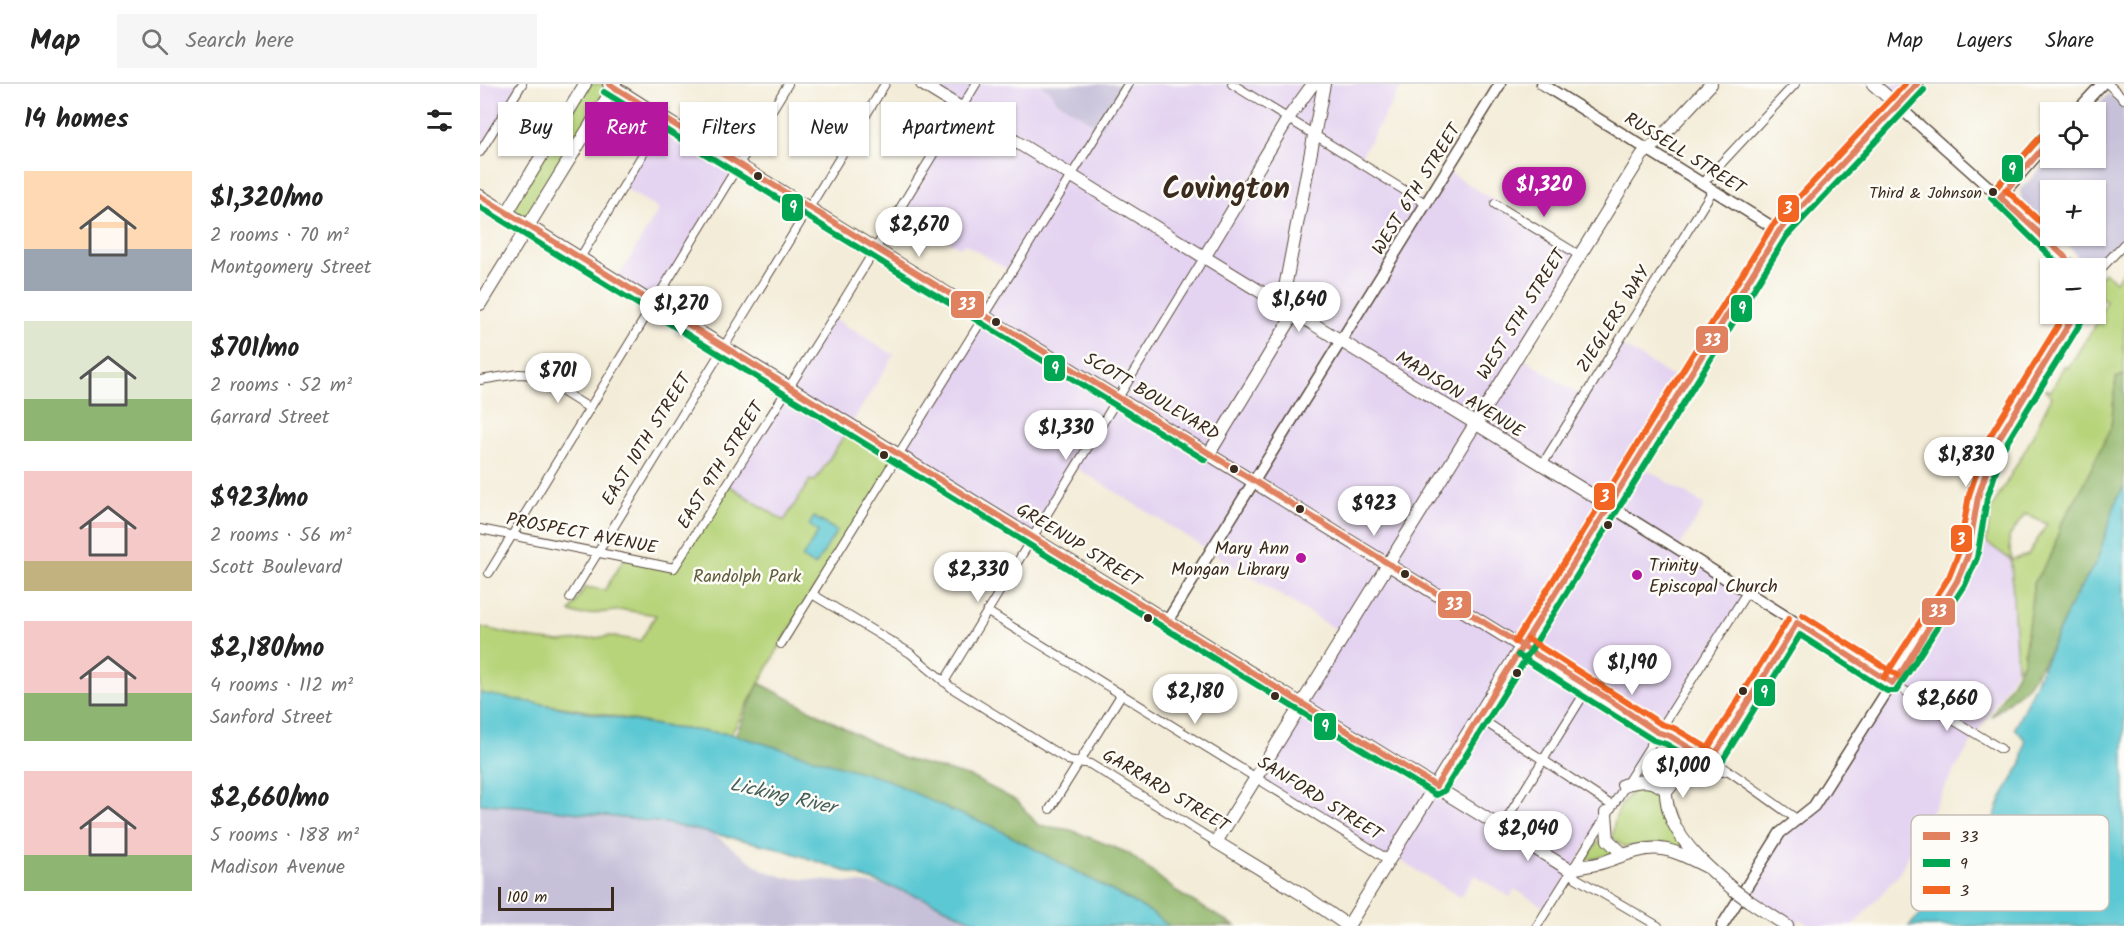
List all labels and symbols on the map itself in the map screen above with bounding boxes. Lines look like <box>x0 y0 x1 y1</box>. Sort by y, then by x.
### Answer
street label: RUSSELL STREET <box>1618 105 1752 204</box>
street label: WEST 6TH STREET <box>1365 117 1470 261</box>
line badge: 9 <box>2001 154 2024 183</box>
text: 9 <box>2008 158 2016 183</box>
district label: Covington <box>1162 166 1290 214</box>
pin: $1,320 <box>1495 167 1593 218</box>
unlabelled marker <box>752 170 764 182</box>
place label: Third & Johnson <box>1869 181 1982 206</box>
marker: Third & Johnson <box>1987 186 1999 198</box>
line badge: 9 <box>781 193 804 222</box>
line badge: 3 <box>1777 194 1800 223</box>
text: 9 <box>789 196 797 221</box>
text: 3 <box>1783 197 1793 222</box>
pin: $2,670 <box>870 207 968 258</box>
street label: WEST 5TH STREET <box>1470 242 1575 386</box>
street label: ZIEGLERS WAY <box>1570 260 1659 379</box>
pin: $1,640 <box>1250 282 1348 333</box>
pin: $1,270 <box>632 286 730 337</box>
line badge: 33 <box>950 290 985 319</box>
text: 33 <box>957 293 976 318</box>
line badge: 9 <box>1730 294 1753 323</box>
text: 9 <box>1738 297 1746 322</box>
unlabelled marker <box>990 316 1002 328</box>
line badge: 33 <box>1695 325 1729 354</box>
text: 33 <box>1702 329 1721 354</box>
street label: MADISON AVENUE <box>1389 344 1530 447</box>
street label: SCOTT BOULEVARD <box>1078 345 1225 450</box>
pin: $701 <box>522 353 594 404</box>
line badge: 9 <box>1043 354 1066 382</box>
text: 9 <box>1051 357 1059 382</box>
street label: EAST 10TH STREET <box>595 367 701 512</box>
street label: EAST 9TH STREET <box>670 395 773 535</box>
pin: $1,330 <box>1017 410 1115 461</box>
pin: $1,830 <box>1917 437 2015 488</box>
unlabelled marker <box>878 449 890 461</box>
unlabelled marker <box>1228 463 1240 475</box>
line badge: 3 <box>1593 482 1616 511</box>
text: 3 <box>1600 485 1610 510</box>
pin: $923 <box>1338 486 1410 537</box>
street label: GREENUP STREET <box>1010 496 1148 597</box>
unlabelled marker <box>1294 503 1306 515</box>
street label: PROSPECT AVENUE <box>504 506 660 563</box>
unlabelled marker <box>1602 519 1614 531</box>
line badge: 3 <box>1950 524 1973 553</box>
text: 3 <box>1956 528 1966 553</box>
place label: Mary Ann Mongan Library <box>1171 535 1290 585</box>
marker: Mary Ann Mongan Library <box>1294 551 1308 565</box>
pin: $2,330 <box>929 552 1027 603</box>
place label: Trinity Episcopal Church <box>1649 552 1778 602</box>
park label: Randolph Park <box>693 563 802 592</box>
unlabelled marker <box>1399 568 1411 580</box>
marker: Trinity Episcopal Church <box>1630 568 1644 582</box>
line badge: 33 <box>1437 590 1472 619</box>
text: 33 <box>1444 593 1463 618</box>
line badge: 33 <box>1921 597 1956 626</box>
text: 33 <box>1928 600 1947 625</box>
unlabelled marker <box>1142 612 1154 624</box>
pin: $1,190 <box>1583 645 1681 696</box>
unlabelled marker <box>1511 667 1523 679</box>
pin: $2,180 <box>1146 674 1244 725</box>
line badge: 9 <box>1753 678 1776 707</box>
text: 9 <box>1760 681 1768 706</box>
pin: $2,660 <box>1898 681 1996 732</box>
unlabelled marker <box>1737 685 1749 697</box>
unlabelled marker <box>1269 690 1281 702</box>
line badge: 9 <box>1313 712 1337 741</box>
text: 9 <box>1321 715 1329 740</box>
street label: GARRARD STREET <box>1096 742 1235 841</box>
pin: $1,000 <box>1634 748 1732 799</box>
street label: SANFORD STREET <box>1251 749 1389 850</box>
water label: Licking River <box>727 769 843 826</box>
pin: $2,040 <box>1479 811 1577 862</box>
legend <box>1911 815 2109 911</box>
text: 33 <box>1960 825 1978 850</box>
text: 9 <box>1960 852 1968 877</box>
text: 3 <box>1960 879 1969 904</box>
scale bar <box>498 884 614 912</box>

